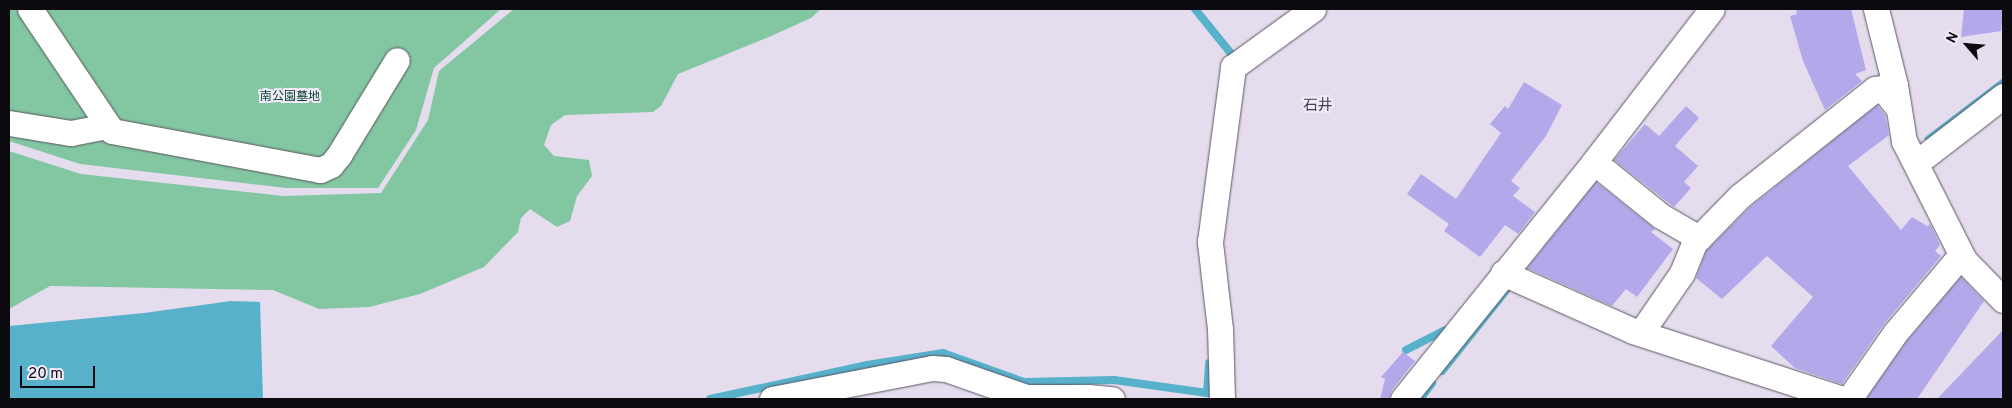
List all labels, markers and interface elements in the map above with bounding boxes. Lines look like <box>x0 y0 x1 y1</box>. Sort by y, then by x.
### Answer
north arrow <box>1942 20 1992 70</box>
text: N <box>1943 30 1963 46</box>
park label: 南公園墓地 <box>260 91 320 105</box>
district label: 石井 <box>1303 98 1333 116</box>
scale bar <box>22 356 98 388</box>
text: 20 m <box>28 365 63 384</box>

